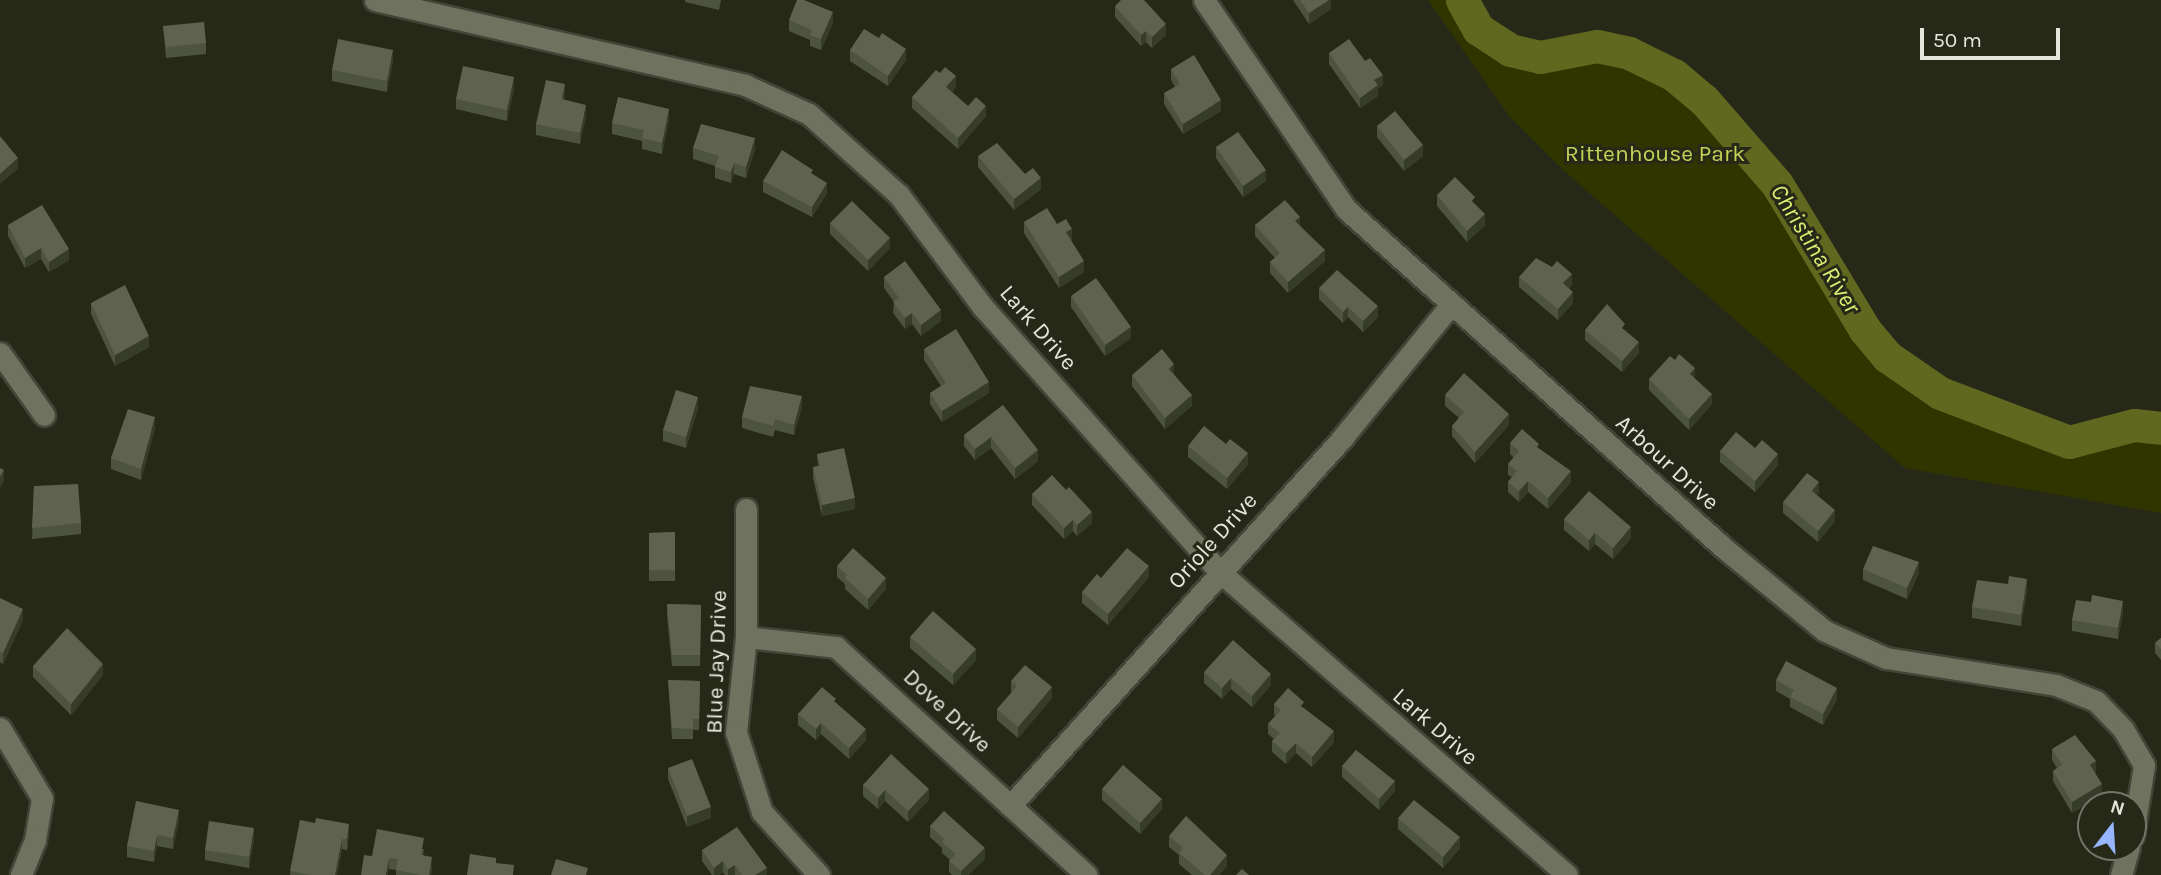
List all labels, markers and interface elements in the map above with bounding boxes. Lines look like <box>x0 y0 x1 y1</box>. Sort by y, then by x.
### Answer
scale bar <box>1923 14 2063 58</box>
text: 50 m <box>1933 28 1982 52</box>
park label: Rittenhouse Park <box>1565 140 1745 168</box>
water label: Christina River <box>1764 179 1866 319</box>
street label: Lark Drive <box>994 280 1082 376</box>
street label: Arbour Drive <box>1610 410 1724 516</box>
street label: Oriole Drive <box>1163 487 1263 595</box>
street label: Blue Jay Drive <box>701 590 733 734</box>
street label: Dove Drive <box>897 663 997 759</box>
street label: Lark Drive <box>1387 683 1483 771</box>
north arrow <box>2077 791 2147 861</box>
text: N <box>2108 795 2127 820</box>

